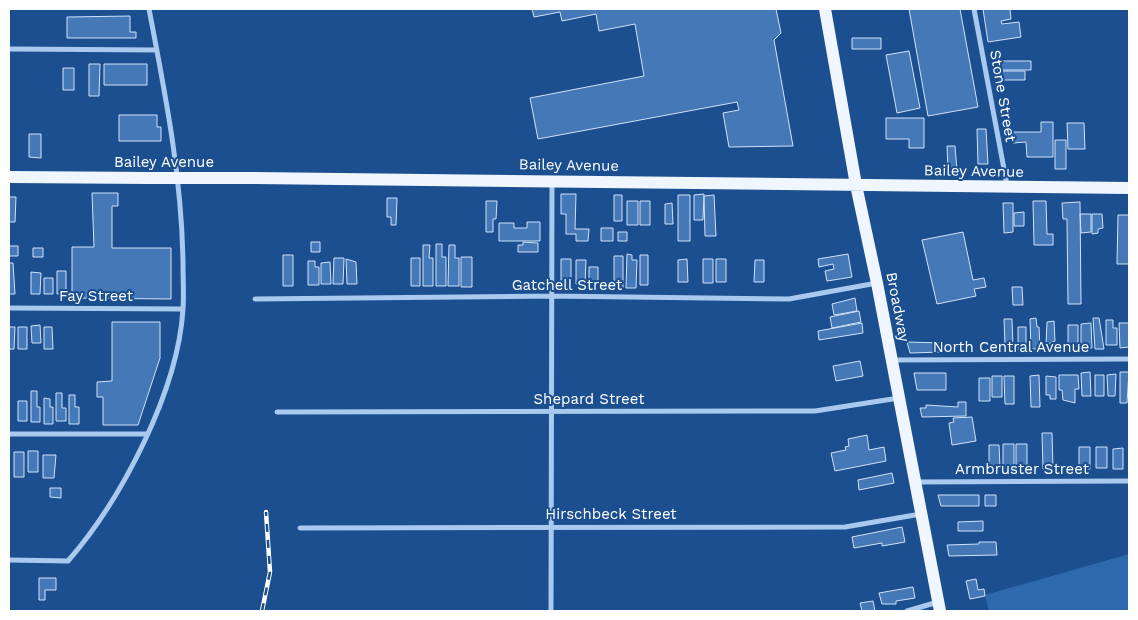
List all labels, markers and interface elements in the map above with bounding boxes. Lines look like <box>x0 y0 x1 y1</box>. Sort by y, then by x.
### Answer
street label: Stone Street <box>986 49 1020 144</box>
street label: Bailey Avenue <box>114 153 214 171</box>
street label: Bailey Avenue <box>519 155 619 175</box>
street label: Bailey Avenue <box>924 161 1024 181</box>
street label: Broadway <box>882 271 914 344</box>
street label: Gatchell Street <box>512 276 623 294</box>
street label: Fay Street <box>59 287 134 305</box>
street label: North Central Avenue <box>933 338 1089 356</box>
street label: Shepard Street <box>533 390 645 408</box>
street label: Armbruster Street <box>955 460 1090 478</box>
street label: Hirschbeck Street <box>545 505 677 523</box>

